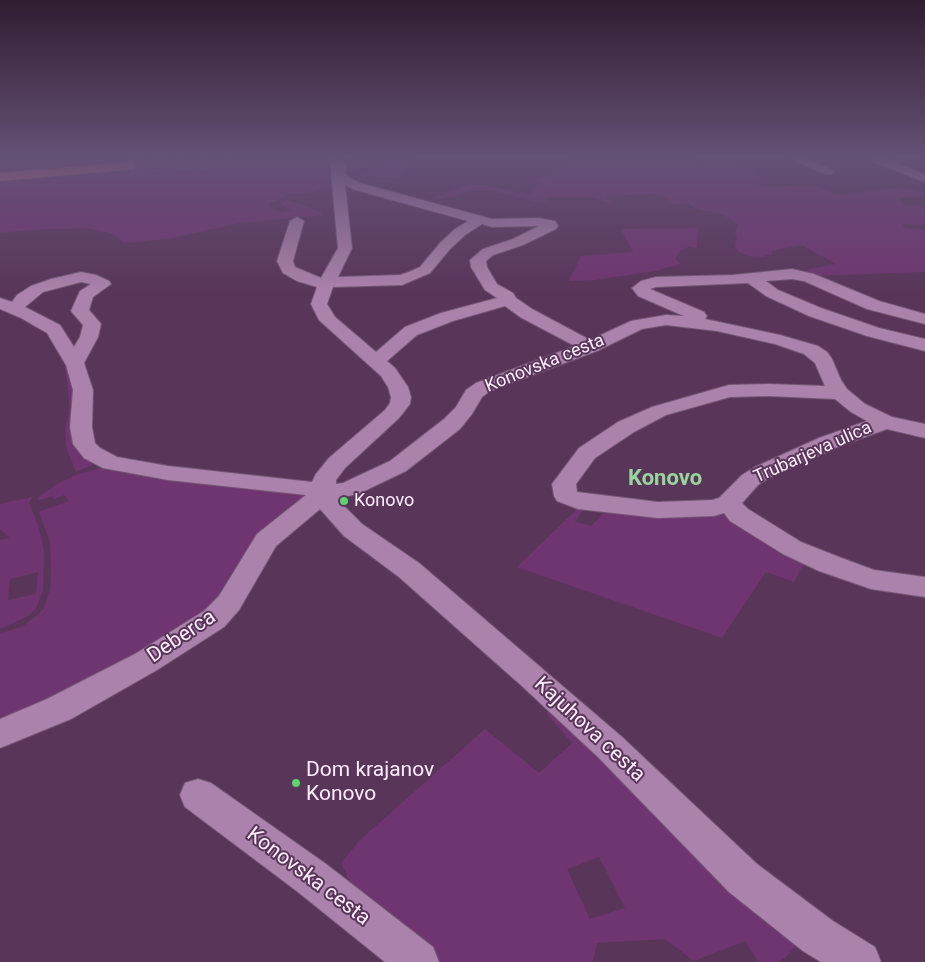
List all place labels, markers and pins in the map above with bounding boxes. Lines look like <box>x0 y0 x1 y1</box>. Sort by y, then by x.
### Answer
place label: Konovo <box>354 490 414 512</box>
marker: Konovo <box>338 495 350 507</box>
place label: Dom krajanov Konovo <box>306 758 434 808</box>
marker: Dom krajanov Konovo <box>290 777 302 789</box>

